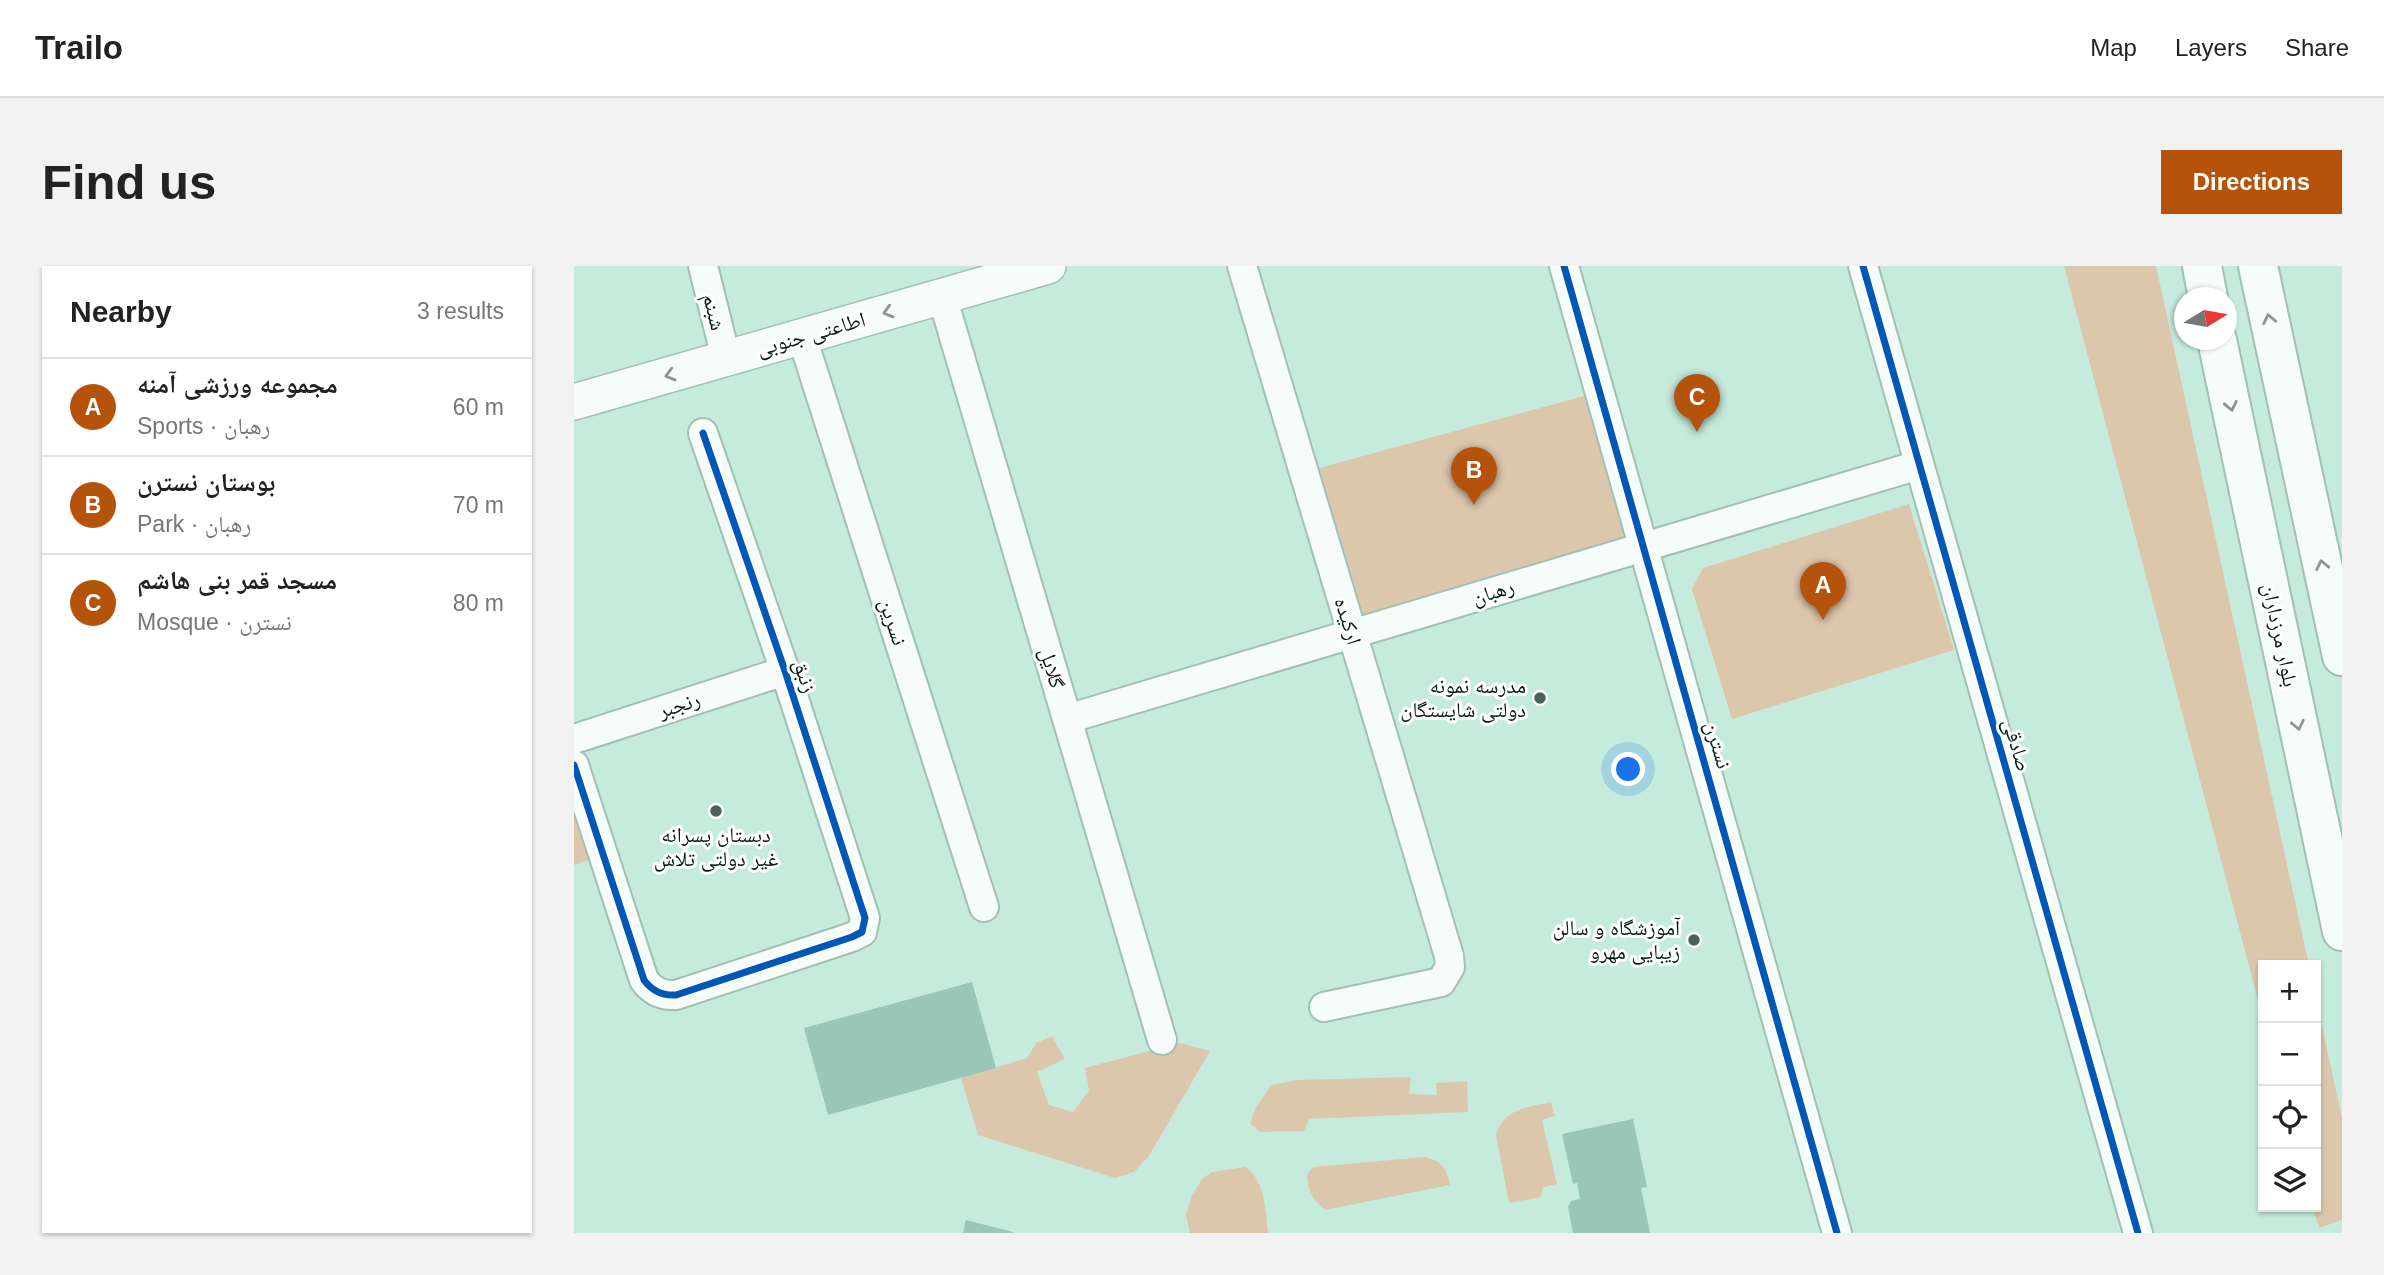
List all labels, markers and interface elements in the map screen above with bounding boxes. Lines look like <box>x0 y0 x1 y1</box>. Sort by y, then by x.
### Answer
text: Trailo <box>35 29 123 66</box>
text: Map <box>2090 34 2137 61</box>
text: Layers <box>2175 34 2247 61</box>
text: Share <box>2285 34 2349 61</box>
button: Directions <box>2161 150 2342 214</box>
text: Find us <box>42 155 216 209</box>
north arrow <box>2174 287 2237 350</box>
street label: شبنم <box>696 291 730 333</box>
text: Nearby <box>70 295 172 328</box>
text: 3 results <box>417 298 504 324</box>
one-way arrow <box>882 304 894 318</box>
street label: اطاعتی جنوبی <box>754 307 868 362</box>
one-way arrow <box>2263 313 2278 325</box>
one-way arrow <box>664 366 676 381</box>
text: مجموعه ورزشی آمنه <box>137 369 338 399</box>
pin: C <box>1674 374 1720 432</box>
text: A <box>85 394 101 420</box>
text: 60 m <box>453 394 504 420</box>
one-way arrow <box>2223 400 2238 412</box>
text: Sports · رهبان <box>137 413 271 439</box>
pin: B <box>1451 447 1497 505</box>
text: بوستان نسترن <box>137 467 275 497</box>
text: B <box>85 492 101 518</box>
text: 70 m <box>453 492 504 518</box>
text: Park · رهبان <box>137 511 251 537</box>
one-way arrow <box>2316 559 2331 571</box>
pin: A <box>1800 562 1846 620</box>
text: مسجد قمر بنی هاشم <box>137 565 337 595</box>
street label: رهبان <box>1469 574 1517 610</box>
street label: بلوار مرزداران <box>2257 581 2303 689</box>
text: C <box>85 590 101 616</box>
text: 80 m <box>453 590 504 616</box>
street label: ارکیده <box>1330 595 1366 647</box>
street label: نسرین <box>873 596 912 649</box>
text: Mosque · نسترن <box>137 609 292 635</box>
street label: گلایل <box>1034 645 1069 692</box>
street label: زنبق <box>787 656 822 696</box>
place label: مدرسه نمونه دولتی شایستگان <box>1400 674 1526 723</box>
street label: رنجبر <box>654 687 703 723</box>
marker: مدرسه نمونه دولتی شایستگان <box>1532 690 1548 706</box>
street label: صادقی <box>1997 716 2036 774</box>
street label: نسترن <box>1700 719 1736 771</box>
one-way arrow <box>2290 719 2305 731</box>
your location <box>1611 752 1645 786</box>
marker: دبستان پسرانه غیر دولتی تلاش <box>708 803 724 819</box>
place label: دبستان پسرانه غیر دولتی تلاش <box>654 823 779 872</box>
place label: آموزشگاه و سالن زیبایی مهرو <box>1553 916 1681 965</box>
marker: آموزشگاه و سالن زیبایی مهرو <box>1686 932 1702 948</box>
map controls <box>2258 960 2321 1212</box>
button: + <box>2258 960 2321 1023</box>
button: − <box>2258 1023 2321 1086</box>
button: locate <box>2258 1086 2321 1149</box>
button: layers <box>2258 1149 2321 1212</box>

